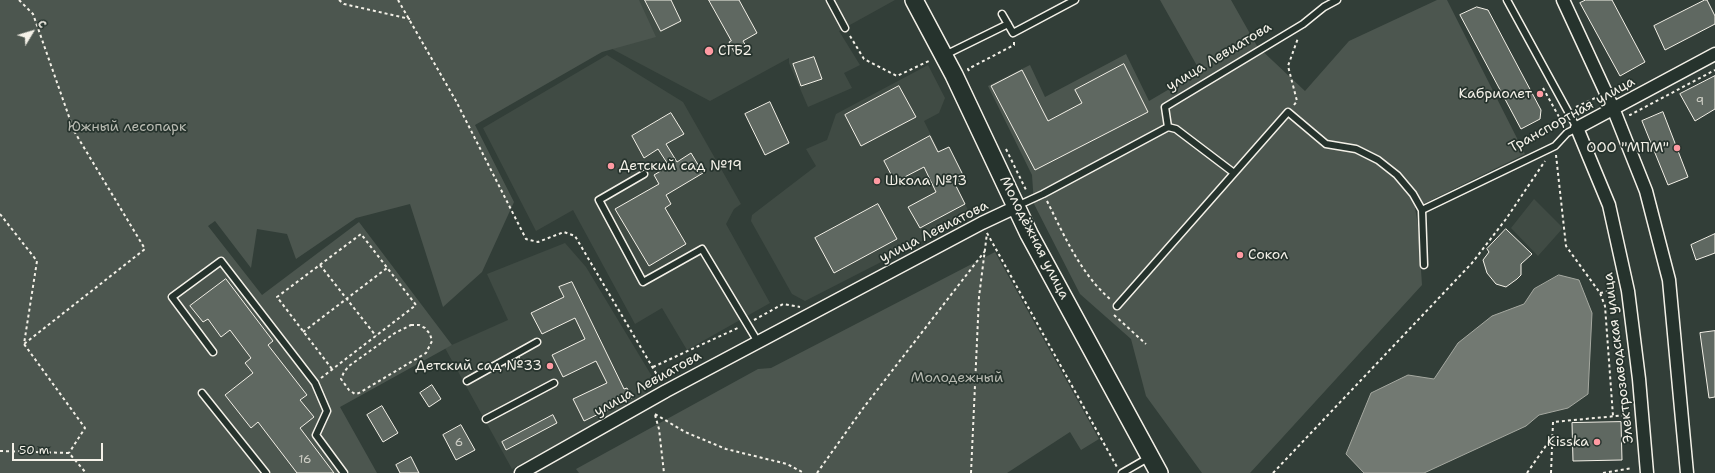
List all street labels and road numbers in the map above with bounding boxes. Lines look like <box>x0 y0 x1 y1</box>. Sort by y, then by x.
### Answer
street label: улица Левиатова <box>1163 19 1275 95</box>
street label: Транспортная улица <box>1506 73 1638 157</box>
street label: Молодёжная улица <box>996 173 1072 303</box>
street label: улица Левиатова <box>877 197 991 267</box>
street label: Электрозаводская улица <box>1600 272 1638 444</box>
street label: улица Левиатова <box>591 348 705 420</box>

